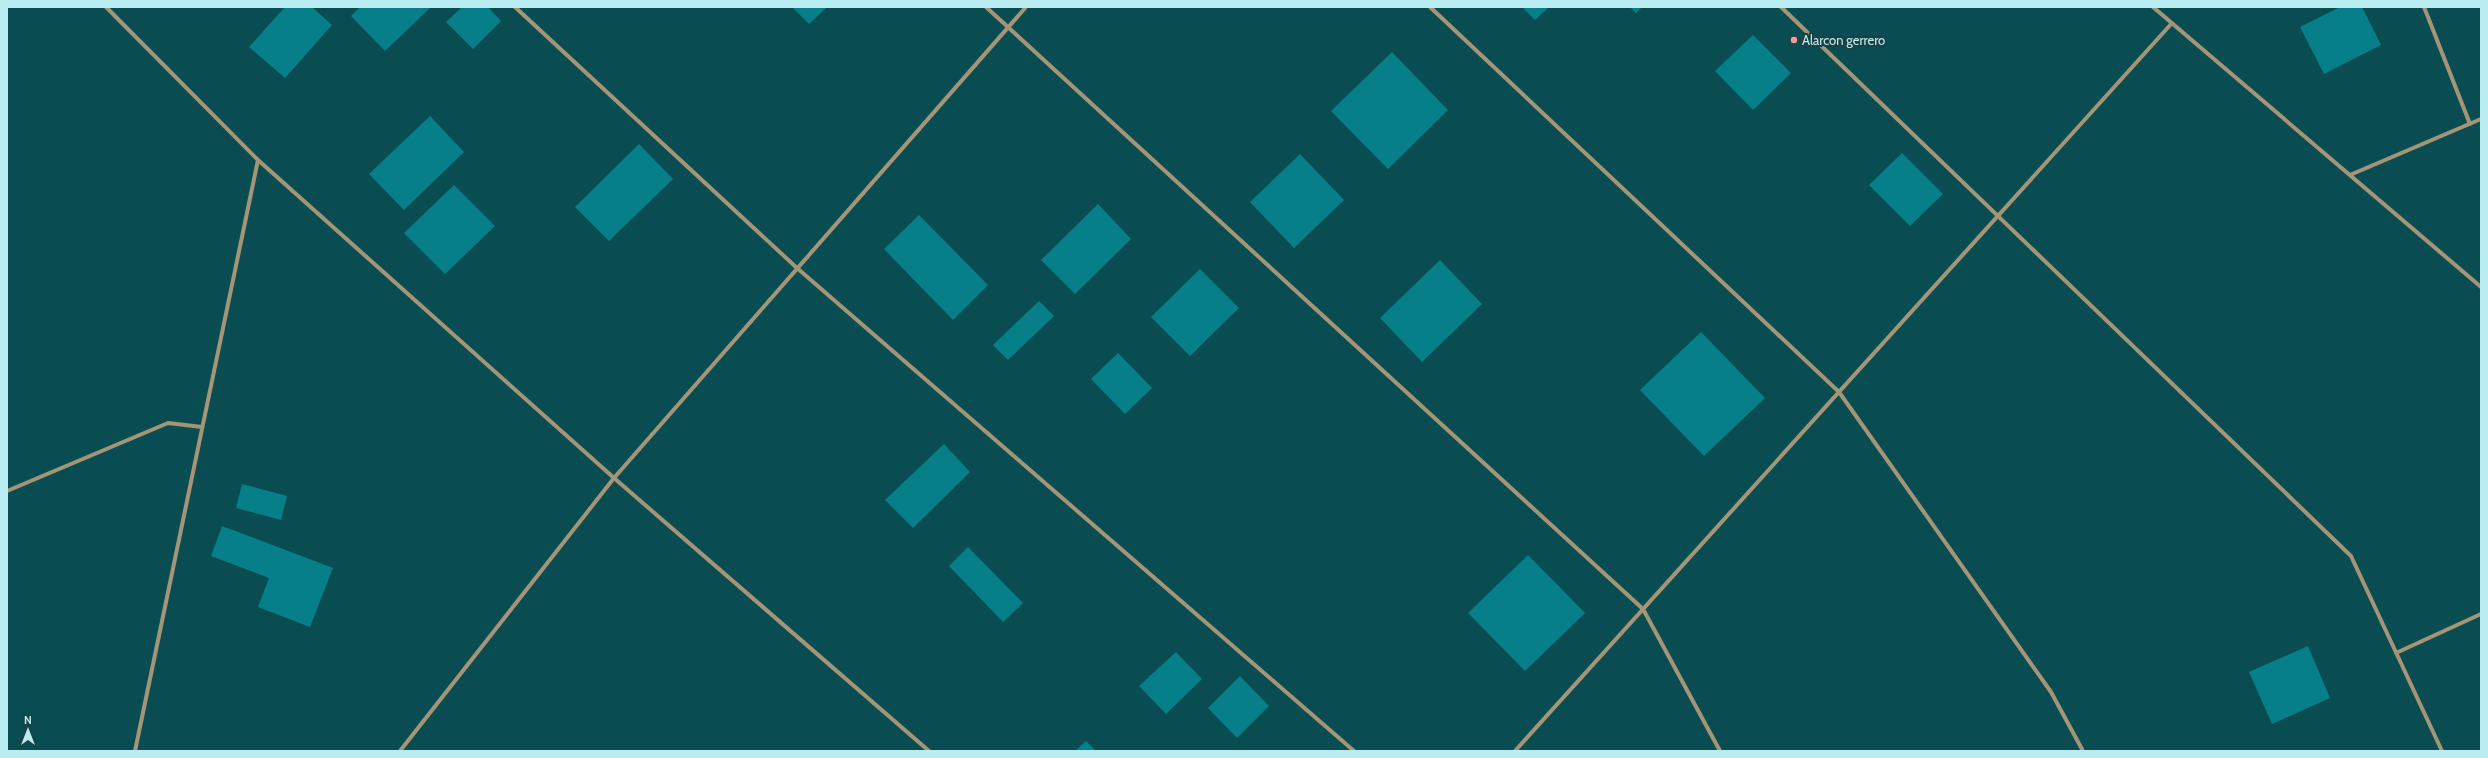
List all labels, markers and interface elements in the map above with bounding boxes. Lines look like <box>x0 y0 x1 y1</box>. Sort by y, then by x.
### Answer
place label: Alarcon gerrero <box>1802 32 1885 48</box>
marker: Alarcon gerrero <box>1789 35 1799 45</box>
north arrow <box>8 710 48 750</box>
text: N <box>24 713 32 727</box>

